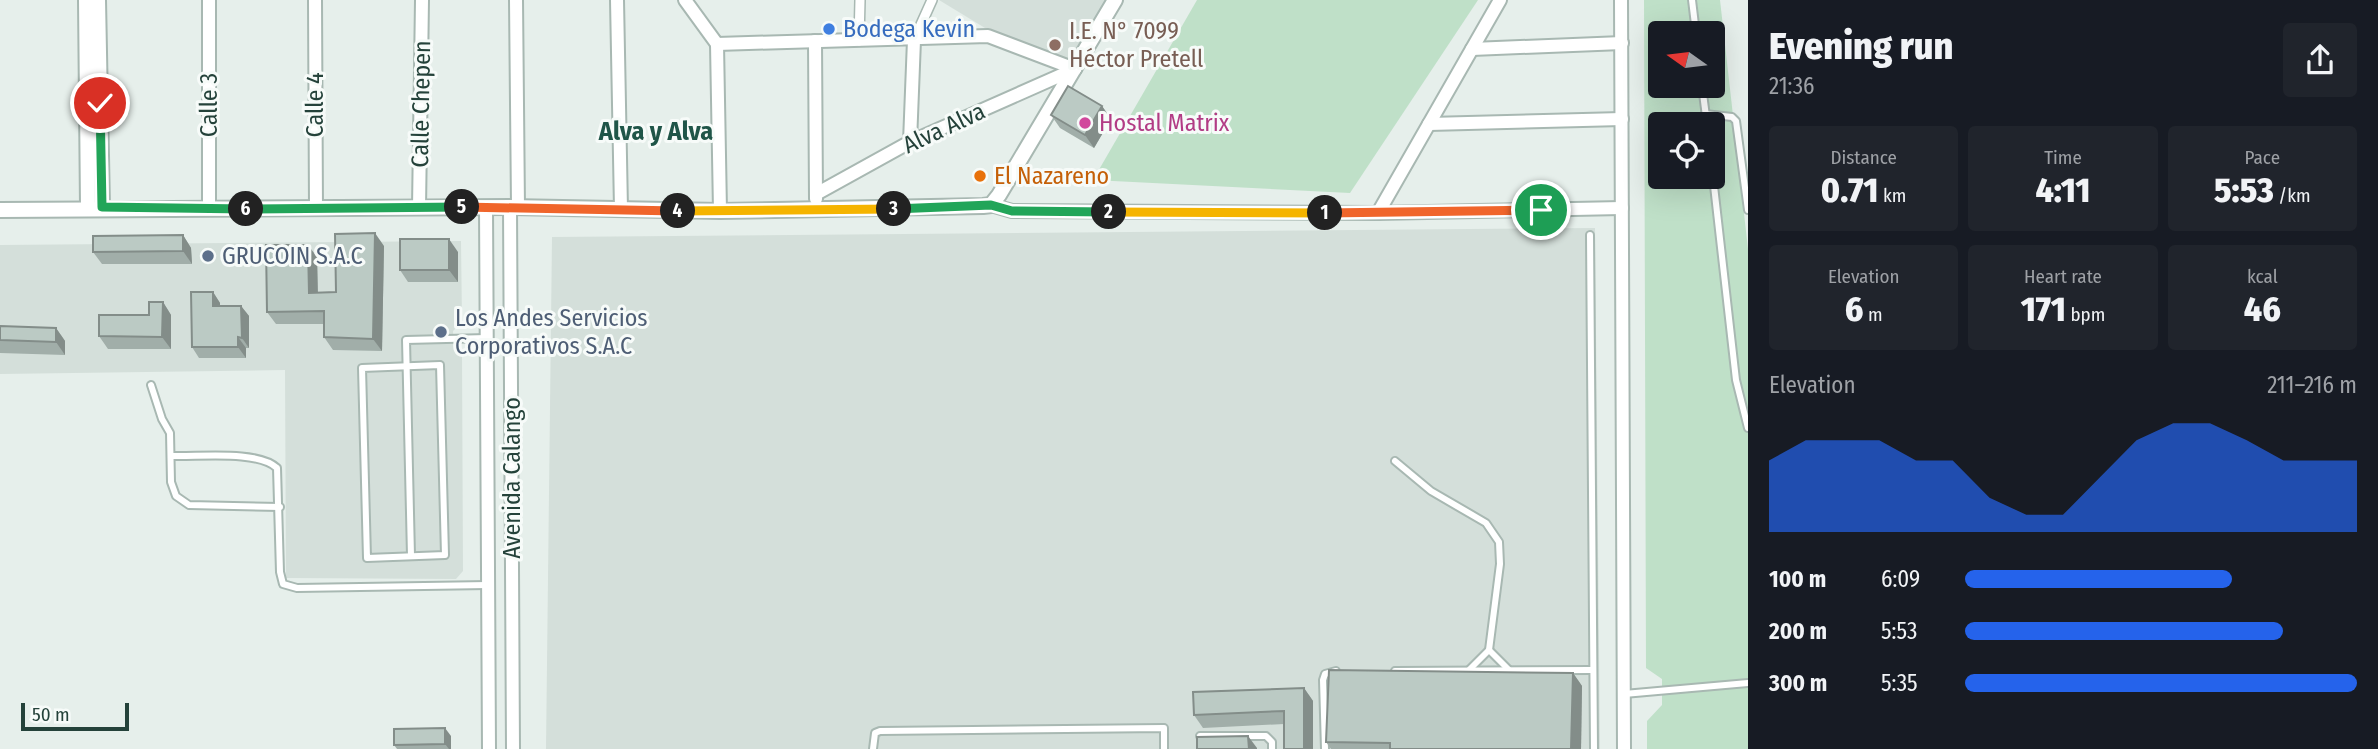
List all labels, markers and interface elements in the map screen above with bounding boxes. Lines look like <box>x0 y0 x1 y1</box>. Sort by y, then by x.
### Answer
place label: Bodega Kevin <box>843 15 975 43</box>
place label: I.E. N° 7099 Héctor Pretell <box>1069 17 1203 73</box>
marker: Bodega Kevin <box>821 21 837 37</box>
north arrow <box>1648 21 1726 98</box>
map controls <box>1648 21 1725 189</box>
text: Evening run <box>1769 23 1953 69</box>
button: share <box>2283 23 2357 97</box>
marker: I.E. N° 7099 Héctor Pretell <box>1047 37 1063 53</box>
street label: Calle Chepen <box>406 40 436 168</box>
street label: Calle 4 <box>301 72 329 138</box>
text: 21:36 <box>1769 72 1814 100</box>
pin <box>70 73 130 133</box>
street label: Calle 3 <box>195 73 223 137</box>
icon: check <box>81 84 119 122</box>
street label: Alva Alva <box>899 97 989 159</box>
place label: Hostal Matrix <box>1099 109 1230 137</box>
button: locate <box>1648 112 1725 189</box>
marker: Hostal Matrix <box>1077 115 1093 131</box>
district label: Alva y Alva <box>598 116 713 147</box>
text: Distance <box>1830 146 1897 169</box>
text: Time <box>2044 146 2082 169</box>
text: Pace <box>2245 146 2280 169</box>
place label: El Nazareno <box>994 162 1109 190</box>
marker: El Nazareno <box>972 168 988 184</box>
text: 0.71 <box>1821 169 1879 211</box>
text: 4:11 <box>2036 169 2090 211</box>
text: 5:53 <box>2214 169 2274 211</box>
pin <box>1511 180 1571 240</box>
text: km <box>1879 184 1906 207</box>
text: /km <box>2274 184 2311 207</box>
pin: 5 <box>444 190 480 224</box>
icon: arrive <box>1522 191 1560 229</box>
pin: 6 <box>229 192 264 227</box>
pin: 3 <box>876 192 912 227</box>
pin: 4 <box>660 194 696 228</box>
pin: 2 <box>1092 194 1126 230</box>
text: 5 <box>457 195 466 218</box>
pin: 1 <box>1308 196 1342 230</box>
text: 6 <box>241 197 250 220</box>
text: 3 <box>889 197 898 220</box>
text: 4 <box>673 199 682 222</box>
text: 2 <box>1104 200 1113 223</box>
text: 1 <box>1320 201 1329 224</box>
place label: GRUCOIN S.A.C <box>222 242 363 270</box>
marker: GRUCOIN S.A.C <box>200 248 216 264</box>
text: Elevation <box>1828 265 1899 288</box>
text: Heart rate <box>2024 265 2102 288</box>
text: kcal <box>2247 265 2278 288</box>
text: 6 <box>1845 288 1863 330</box>
text: 171 <box>2021 288 2066 330</box>
text: 46 <box>2244 288 2281 330</box>
text: m <box>1863 303 1883 326</box>
text: bpm <box>2066 303 2105 326</box>
place label: Los Andes Servicios Corporativos S.A.C <box>455 304 648 360</box>
marker: Los Andes Servicios Corporativos S.A.C <box>433 324 449 340</box>
text: Elevation <box>1769 371 1856 399</box>
text: 211–216 m <box>2267 371 2357 399</box>
street label: Avenida Calango <box>498 397 526 559</box>
text: 100 m <box>1769 565 1826 593</box>
text: 6:09 <box>1881 565 1920 593</box>
text: 200 m <box>1769 617 1827 645</box>
text: 5:53 <box>1881 617 1917 645</box>
text: 300 m <box>1769 669 1827 697</box>
text: 5:35 <box>1881 669 1918 697</box>
scale bar <box>21 700 130 732</box>
text: 50 m <box>32 703 70 726</box>

